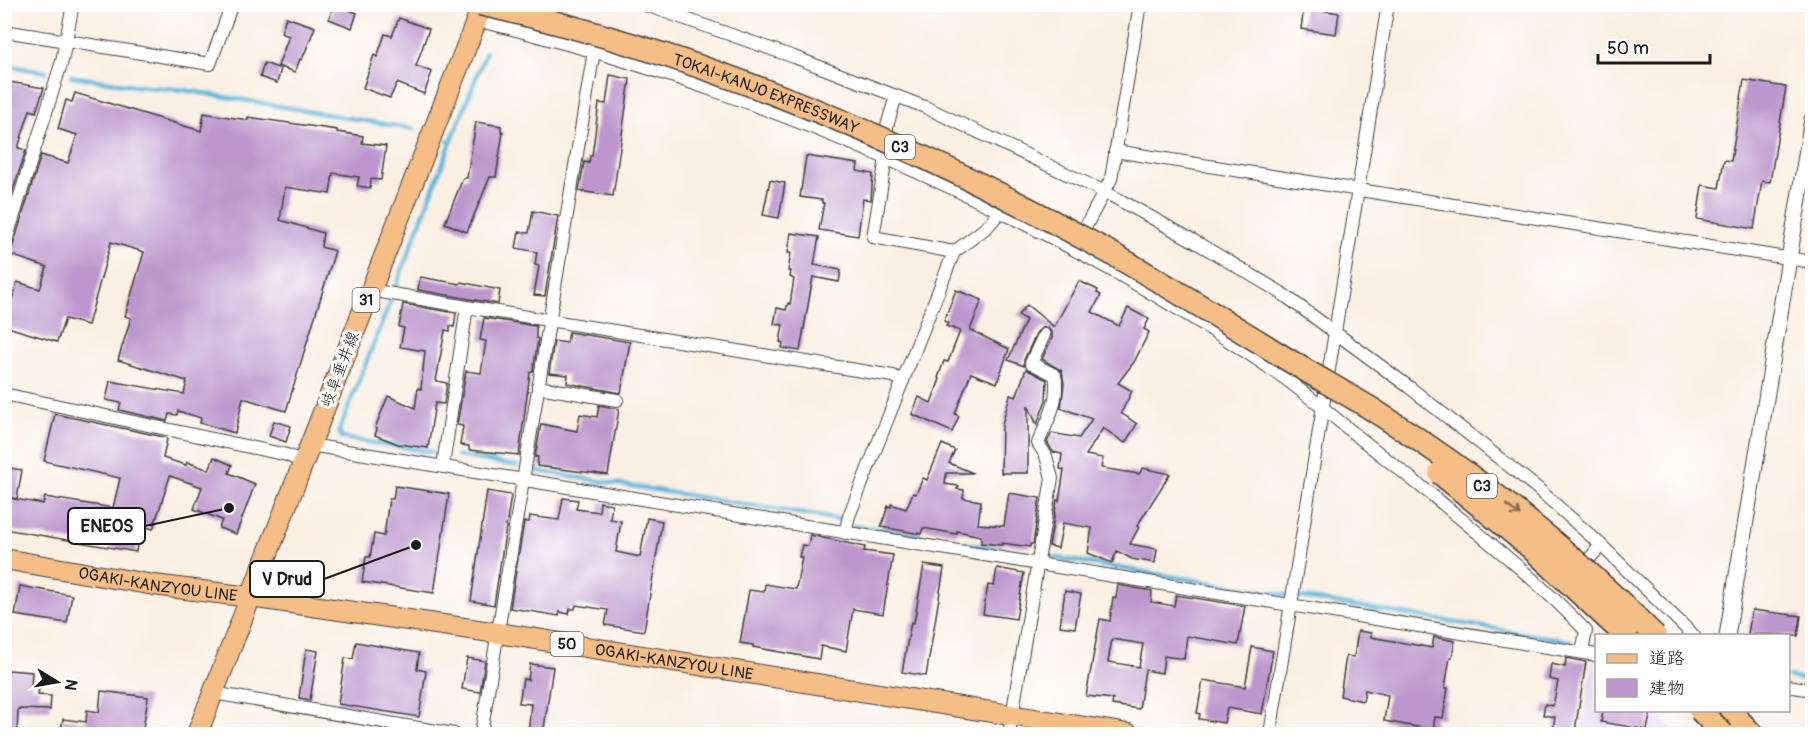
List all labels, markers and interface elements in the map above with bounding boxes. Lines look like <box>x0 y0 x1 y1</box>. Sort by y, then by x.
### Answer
scale bar <box>1598 27 1710 65</box>
text: 50 m <box>1607 37 1649 60</box>
street label: TOKAI-KANJO EXPRESSWAY <box>670 50 862 139</box>
road number: C3 <box>885 135 915 159</box>
road number: 31 <box>352 288 380 312</box>
street label: 岐阜垂井線 <box>316 328 364 410</box>
road number: C3 <box>1467 474 1497 498</box>
one-way arrow <box>1504 503 1520 516</box>
callout: ENEOS <box>68 508 145 544</box>
text: ENEOS <box>80 515 134 538</box>
callout: V Drud <box>250 561 324 597</box>
street label: OGAKI-KANZYOU LINE <box>77 563 238 606</box>
text: V Drud <box>262 568 312 591</box>
road number: 50 <box>550 632 584 656</box>
legend <box>1595 634 1790 712</box>
street label: OGAKI-KANZYOU LINE <box>593 640 755 685</box>
text: 道路 <box>1649 647 1685 670</box>
north arrow <box>27 652 87 712</box>
text: N <box>60 677 82 692</box>
text: 建物 <box>1649 677 1685 700</box>

